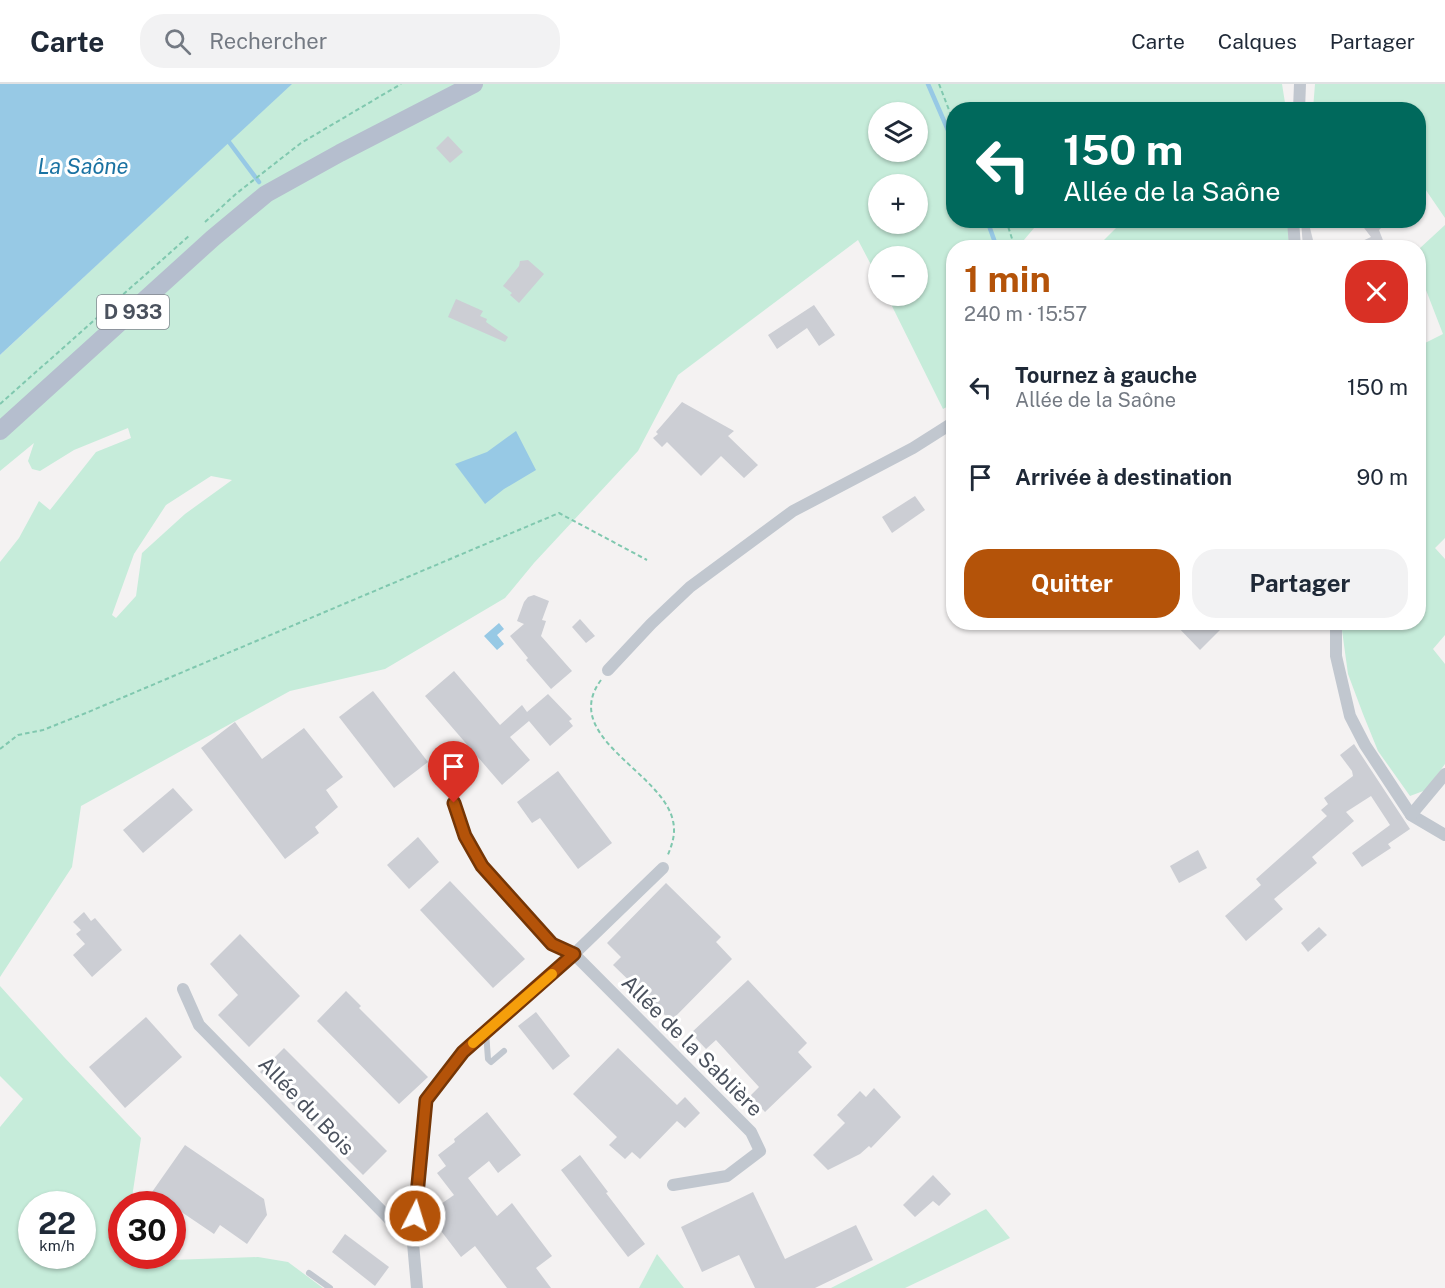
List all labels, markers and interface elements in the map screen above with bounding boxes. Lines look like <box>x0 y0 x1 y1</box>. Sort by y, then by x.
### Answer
search box <box>140 14 560 68</box>
text: Carte <box>30 25 104 58</box>
icon: search <box>161 25 194 58</box>
text: Rechercher <box>209 28 327 54</box>
text: Carte <box>1131 29 1185 54</box>
text: Calques <box>1218 29 1297 54</box>
text: Partager <box>1330 29 1415 54</box>
map controls <box>868 102 928 306</box>
button: layers <box>868 102 928 162</box>
text: 150 m <box>1063 125 1183 174</box>
icon: left <box>964 126 1042 204</box>
water label: La Saône <box>37 153 129 179</box>
button: + <box>868 174 928 234</box>
text: Allée de la Saône <box>1063 175 1280 207</box>
button: − <box>868 246 928 306</box>
text: 1 min <box>964 258 1051 300</box>
button: close <box>1345 260 1408 323</box>
road number: D 933 <box>97 295 169 329</box>
text: 240 m · 15:57 <box>964 302 1087 326</box>
text: Tournez à gauche <box>1015 362 1197 388</box>
icon: left <box>964 371 997 404</box>
text: 150 m <box>1347 374 1408 400</box>
text: Allée de la Saône <box>1015 388 1176 412</box>
icon: arrive <box>964 461 997 494</box>
text: Arrivée à destination <box>1015 464 1232 490</box>
text: 90 m <box>1357 464 1408 490</box>
button: Quitter <box>964 549 1180 618</box>
button: Partager <box>1192 549 1408 618</box>
pin <box>428 741 479 803</box>
icon: arrive <box>437 750 470 783</box>
street label: Allée de la Sablière <box>617 970 768 1121</box>
street label: Allée du Bois <box>253 1051 359 1160</box>
position arrow <box>383 1184 447 1248</box>
speed limit sign: 30 <box>108 1191 186 1269</box>
text: 22 <box>38 1205 76 1241</box>
text: km/h <box>39 1237 75 1254</box>

